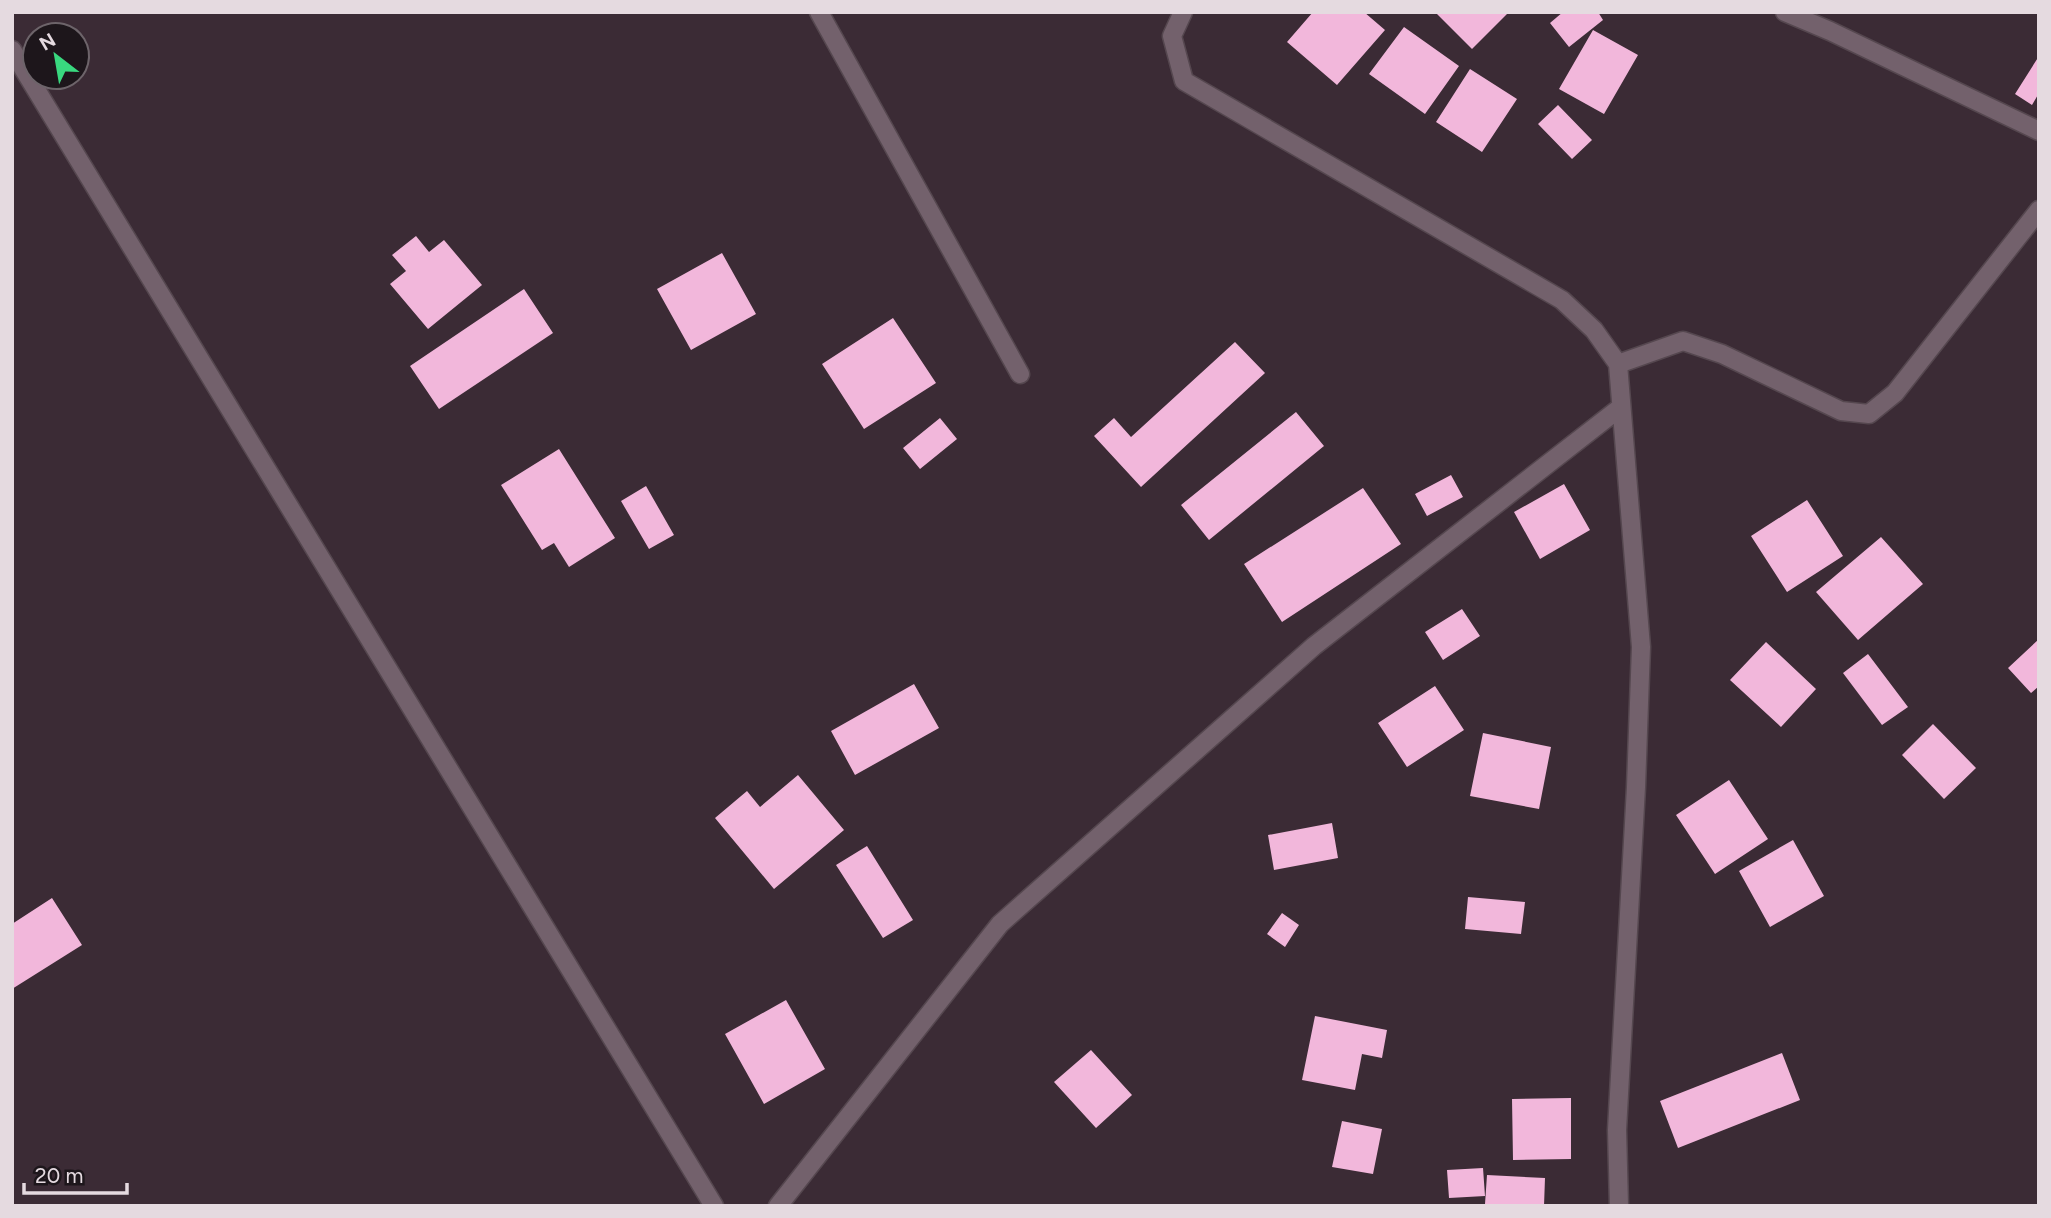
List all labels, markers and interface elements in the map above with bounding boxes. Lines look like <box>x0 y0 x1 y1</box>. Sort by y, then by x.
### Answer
north arrow <box>21 21 91 91</box>
text: N <box>35 28 60 55</box>
scale bar <box>24 1152 128 1196</box>
text: 20 m <box>35 1163 83 1188</box>

